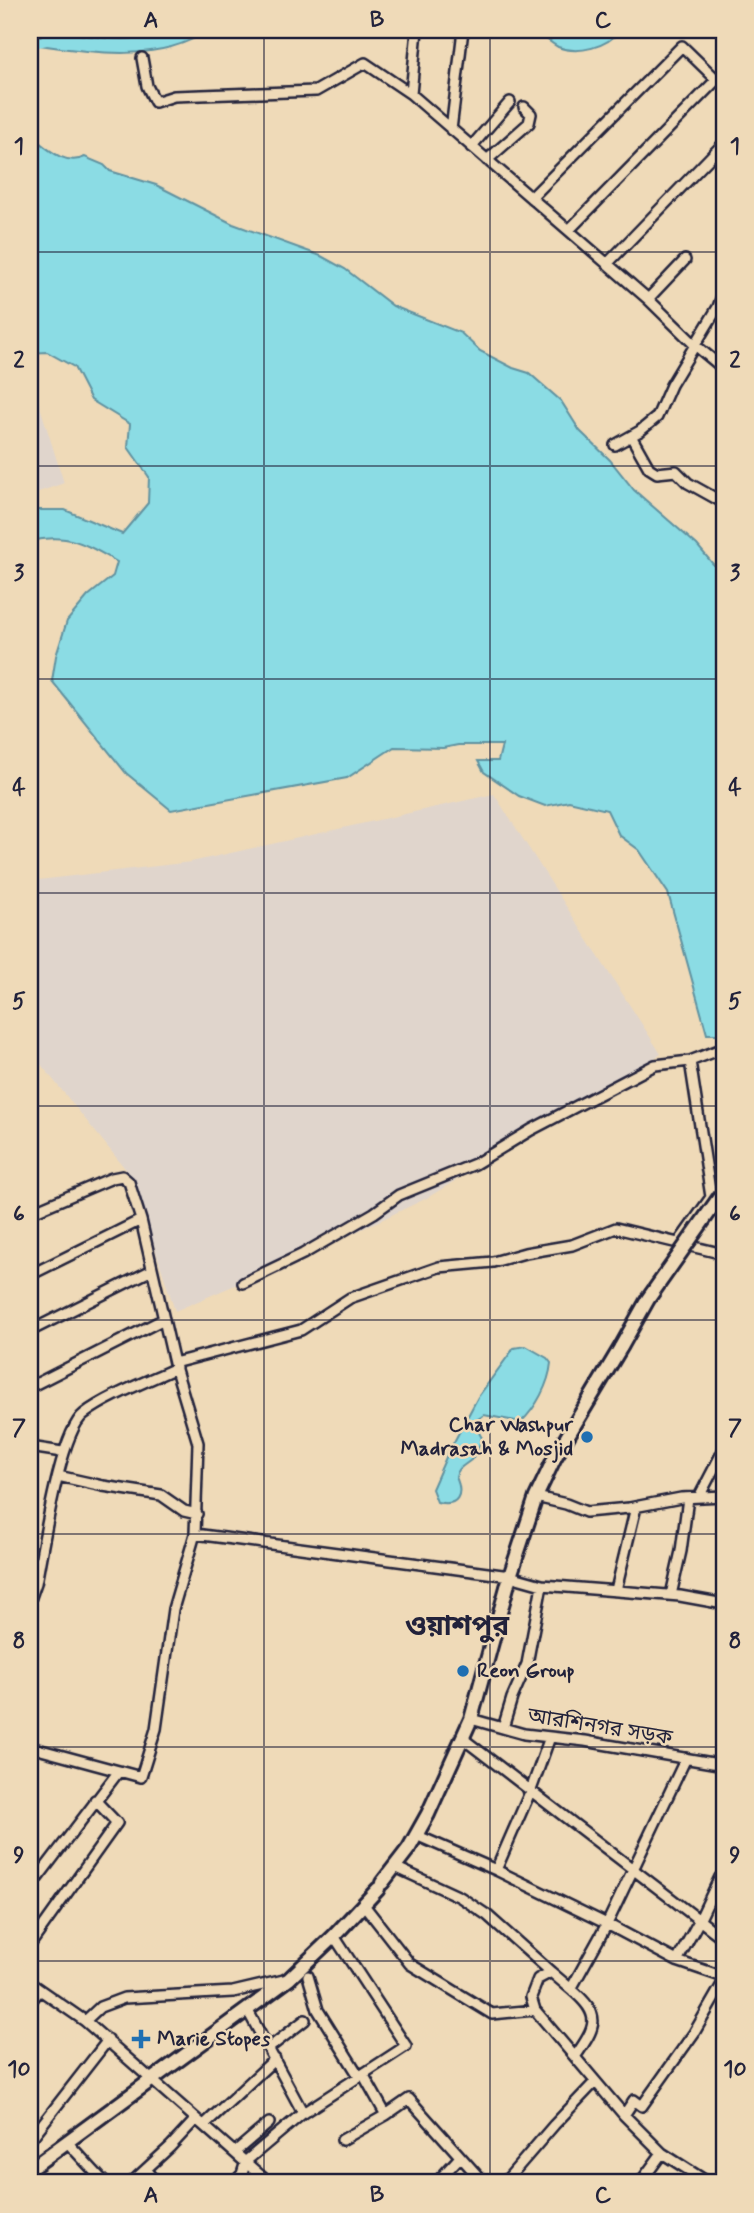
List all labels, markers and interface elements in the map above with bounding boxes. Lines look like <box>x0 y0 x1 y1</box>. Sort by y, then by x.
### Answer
text: A <box>143 6 159 36</box>
text: B <box>370 6 385 36</box>
text: C <box>595 6 612 36</box>
text: 1 <box>14 132 24 162</box>
text: 1 <box>730 132 740 162</box>
text: 2 <box>13 346 25 376</box>
text: 2 <box>729 346 741 376</box>
text: 3 <box>14 559 25 589</box>
text: 3 <box>730 559 741 589</box>
text: 4 <box>12 773 26 803</box>
text: 4 <box>728 773 742 803</box>
text: 5 <box>12 987 26 1017</box>
text: 5 <box>728 987 742 1017</box>
text: 6 <box>13 1200 25 1230</box>
text: 6 <box>729 1200 741 1230</box>
place label: Char Washpur Madrasah & Mosjid <box>400 1411 574 1463</box>
text: 7 <box>12 1414 26 1444</box>
text: 7 <box>728 1414 742 1444</box>
marker: Char Washpur Madrasah & Mosjid <box>579 1429 595 1445</box>
district label: ওয়াশপুর <box>405 1609 510 1646</box>
text: 8 <box>13 1627 25 1657</box>
text: 8 <box>729 1627 741 1657</box>
place label: Reon Group <box>477 1657 575 1685</box>
marker: Reon Group <box>455 1663 471 1679</box>
street label: আরশিনগর সড়ক <box>525 1702 675 1752</box>
text: 9 <box>13 1841 25 1871</box>
text: 9 <box>729 1841 741 1871</box>
place label: Marie Stopes <box>157 2025 271 2053</box>
marker: Marie Stopes <box>131 2029 151 2049</box>
text: 10 <box>7 2055 31 2085</box>
text: 10 <box>723 2055 747 2085</box>
text: A <box>143 2181 159 2211</box>
text: B <box>370 2181 385 2211</box>
text: C <box>595 2181 612 2211</box>

